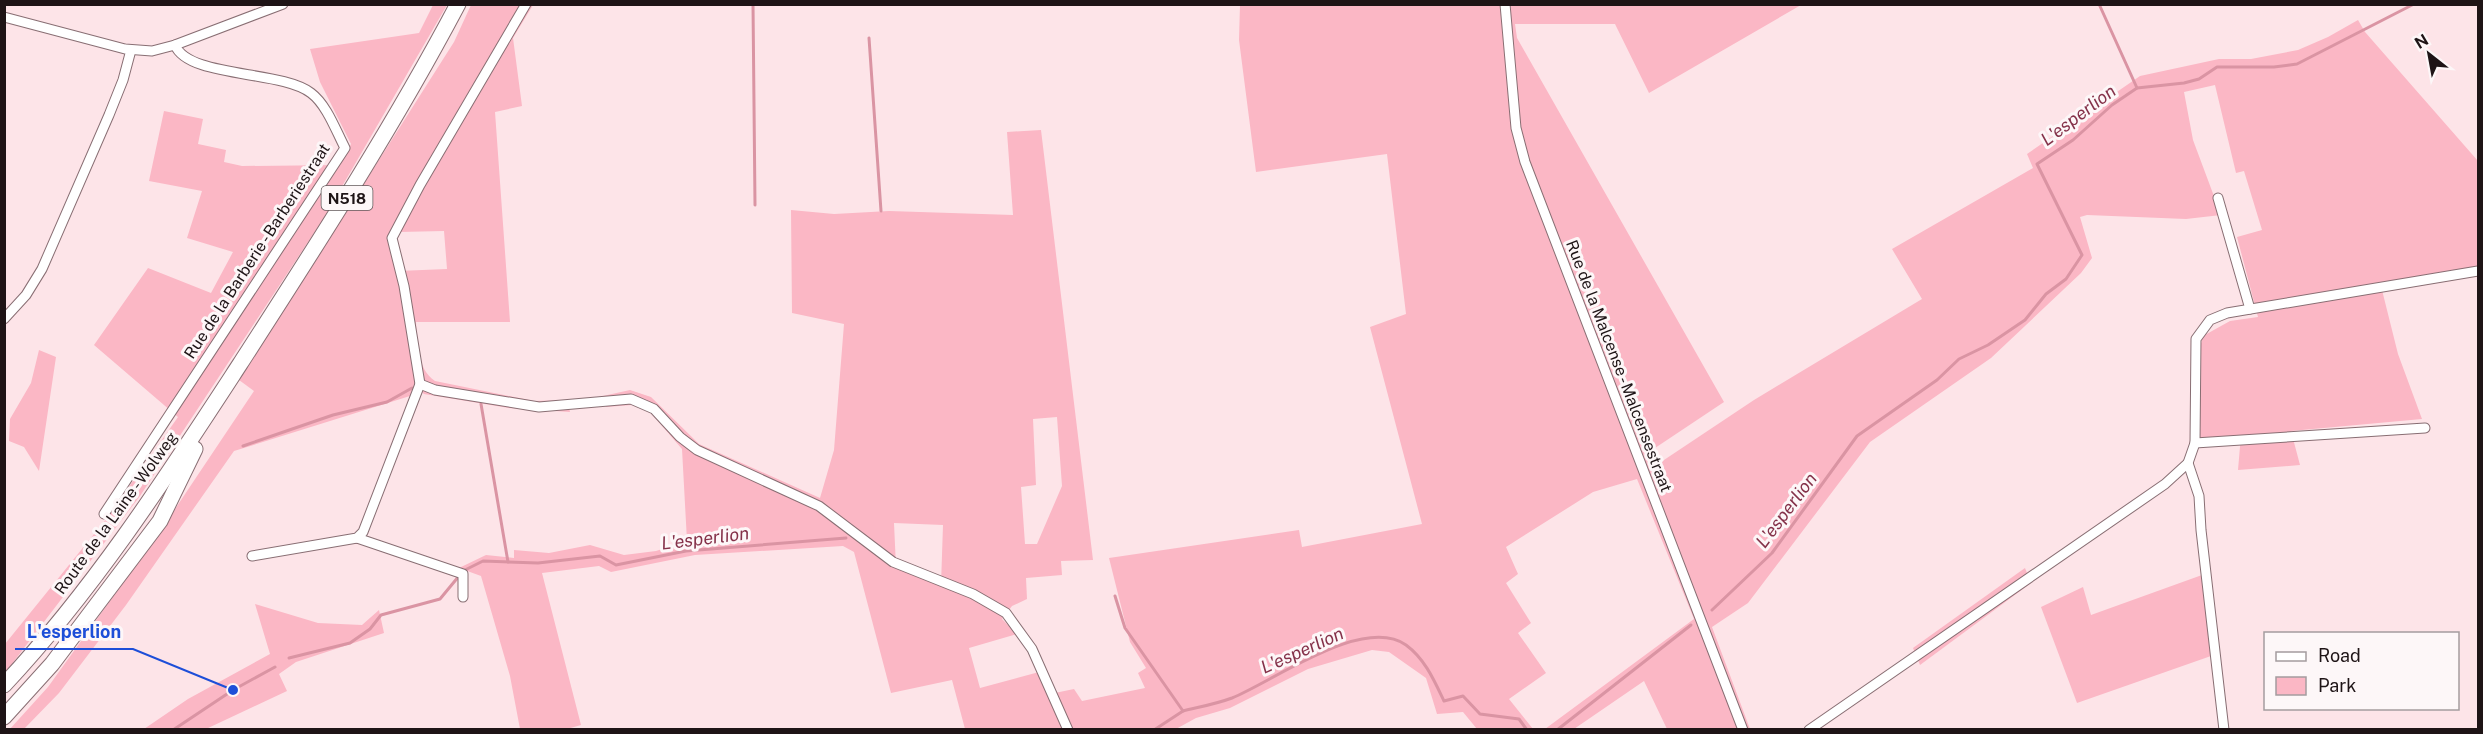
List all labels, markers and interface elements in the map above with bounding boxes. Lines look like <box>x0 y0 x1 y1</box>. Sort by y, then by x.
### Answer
north arrow <box>2399 24 2459 84</box>
text: N <box>2411 30 2432 53</box>
water label: L'esperlion <box>2036 80 2120 150</box>
street label: Rue de la Barberie - Barberiestraat <box>180 140 334 362</box>
road number: N518 <box>322 186 372 210</box>
street label: Rue de la Malcense - Malcensestraat <box>1562 237 1676 495</box>
street label: Route de la Laine - Wolweg <box>51 428 181 598</box>
water label: L'esperlion <box>1751 468 1821 552</box>
water label: L'esperlion <box>660 522 750 554</box>
callout: L'esperlion <box>15 613 133 649</box>
text: L'esperlion <box>27 621 121 642</box>
water label: L'esperlion <box>1257 622 1347 678</box>
legend <box>2264 632 2459 710</box>
text: Road <box>2318 645 2361 666</box>
text: Park <box>2318 675 2356 696</box>

